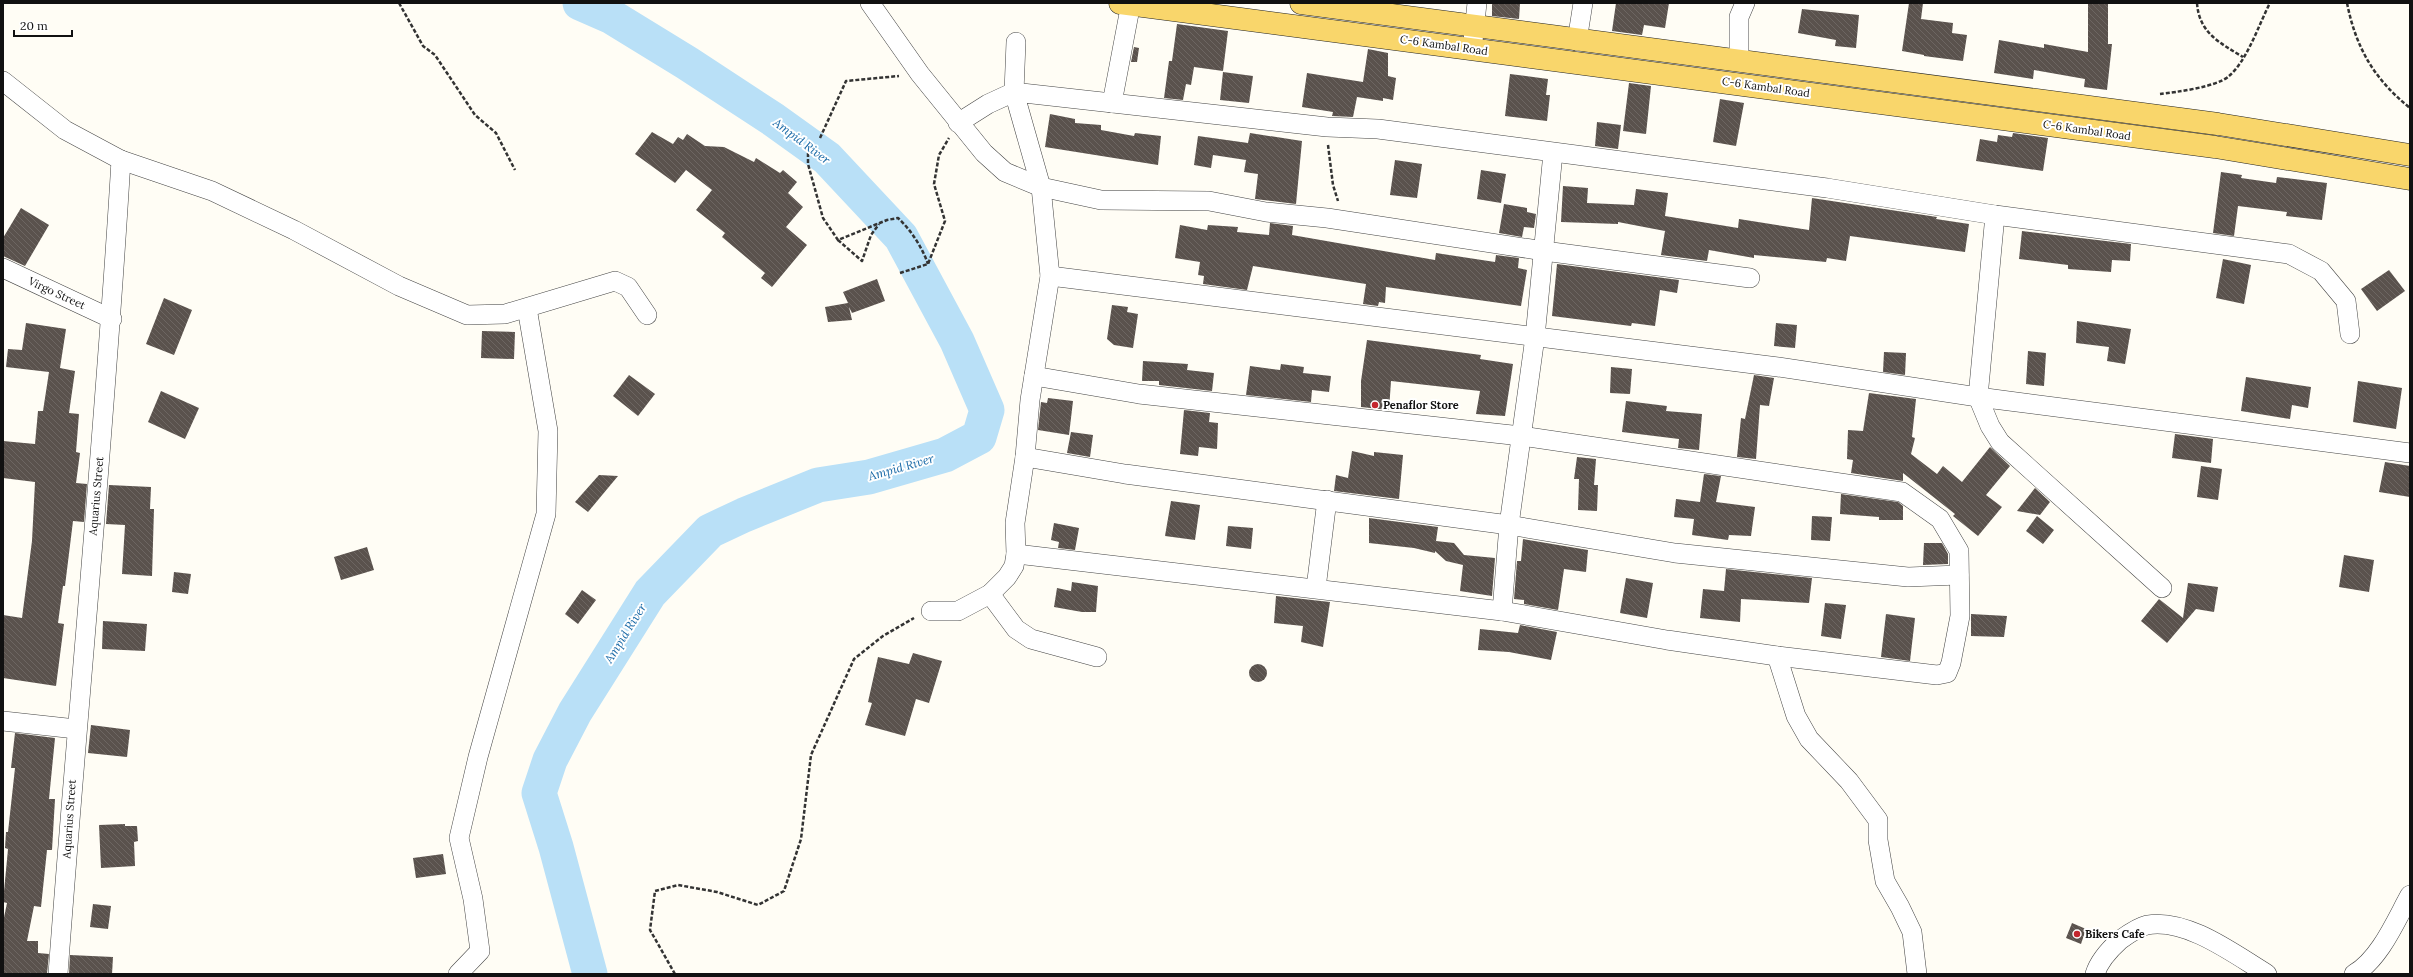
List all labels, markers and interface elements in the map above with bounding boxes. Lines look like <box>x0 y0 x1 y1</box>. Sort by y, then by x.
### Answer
scale bar <box>14 12 72 38</box>
text: 20 m <box>20 18 48 33</box>
street label: C-6 Kambal Road <box>1399 32 1489 58</box>
street label: C-6 Kambal Road <box>1721 74 1811 100</box>
water label: Ampid River <box>770 114 834 168</box>
street label: C-6 Kambal Road <box>2042 117 2132 143</box>
street label: Virgo Street <box>25 273 88 313</box>
place label: Penaflor Store <box>1383 398 1459 412</box>
marker: Penaflor Store <box>1370 400 1380 410</box>
water label: Ampid River <box>866 450 936 484</box>
street label: Aquarius Street <box>85 455 106 537</box>
water label: Ampid River <box>600 600 650 666</box>
street label: Aquarius Street <box>59 778 79 860</box>
place label: Bikers Cafe <box>2085 927 2145 941</box>
marker: Bikers Cafe <box>2072 929 2082 939</box>

